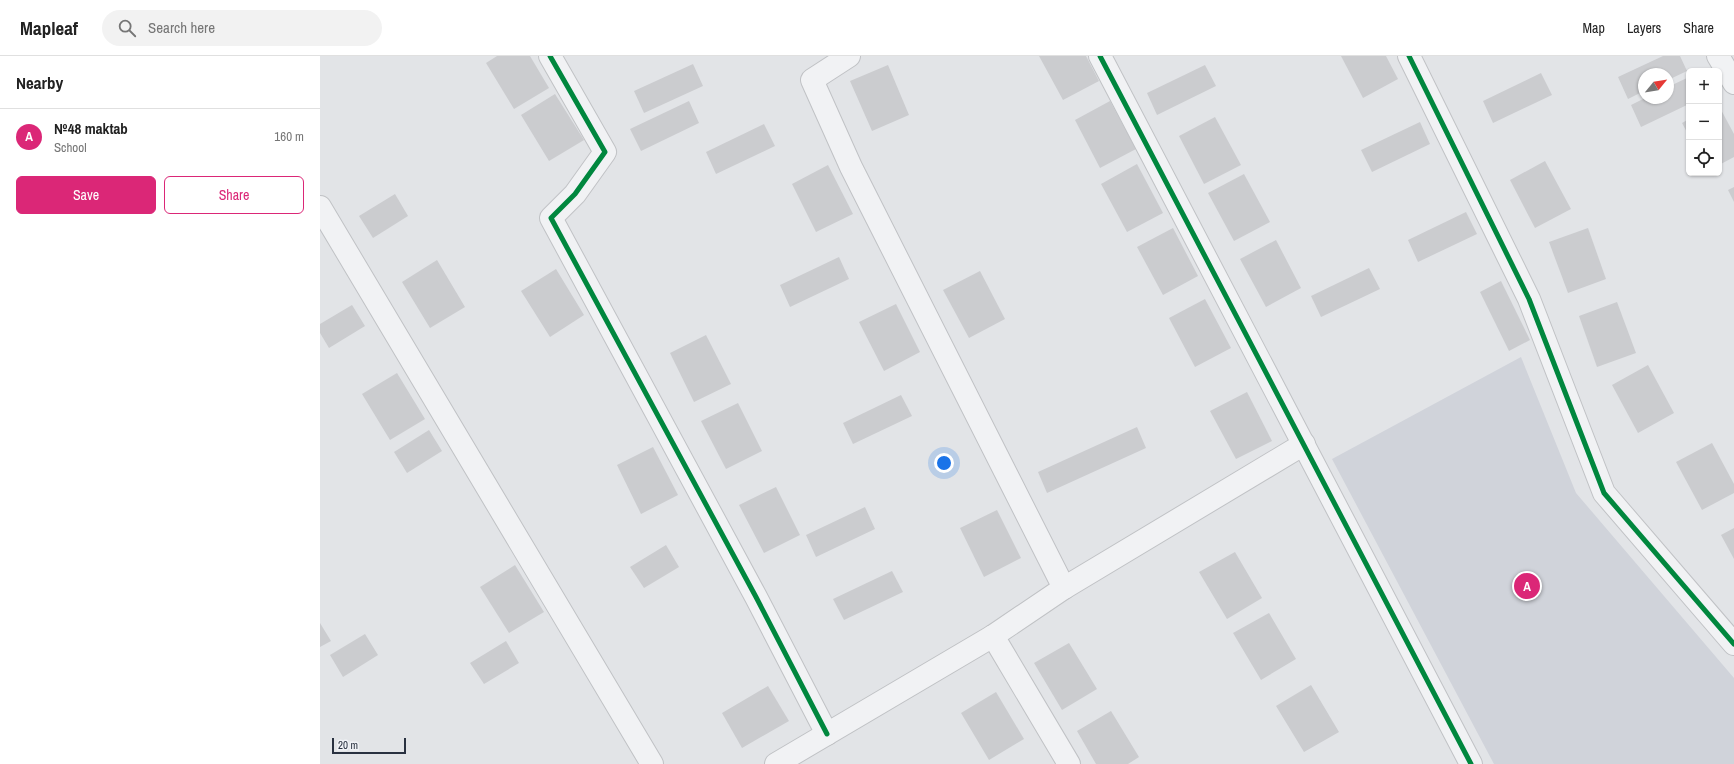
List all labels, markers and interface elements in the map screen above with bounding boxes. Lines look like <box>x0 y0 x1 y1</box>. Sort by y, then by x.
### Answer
search box <box>102 10 382 46</box>
text: Mapleaf <box>20 15 78 41</box>
icon: search <box>116 17 138 39</box>
text: Search here <box>148 17 215 38</box>
text: Map <box>1583 19 1605 37</box>
text: Layers <box>1627 19 1661 37</box>
text: Share <box>1683 19 1714 37</box>
north arrow <box>1638 68 1674 104</box>
map controls <box>1686 68 1722 176</box>
button: + <box>1686 68 1722 104</box>
text: Nearby <box>16 71 63 94</box>
button: − <box>1686 104 1722 140</box>
text: №48 maktab <box>54 118 128 139</box>
text: A <box>25 128 33 145</box>
text: 160 m <box>274 128 304 145</box>
text: School <box>54 139 87 156</box>
button: locate <box>1686 140 1722 176</box>
button: Save <box>16 176 156 214</box>
button: Share <box>164 176 304 214</box>
your location <box>934 453 954 473</box>
pin: A <box>1514 571 1540 601</box>
scale bar <box>332 736 406 755</box>
text: 20 m <box>338 738 358 752</box>

